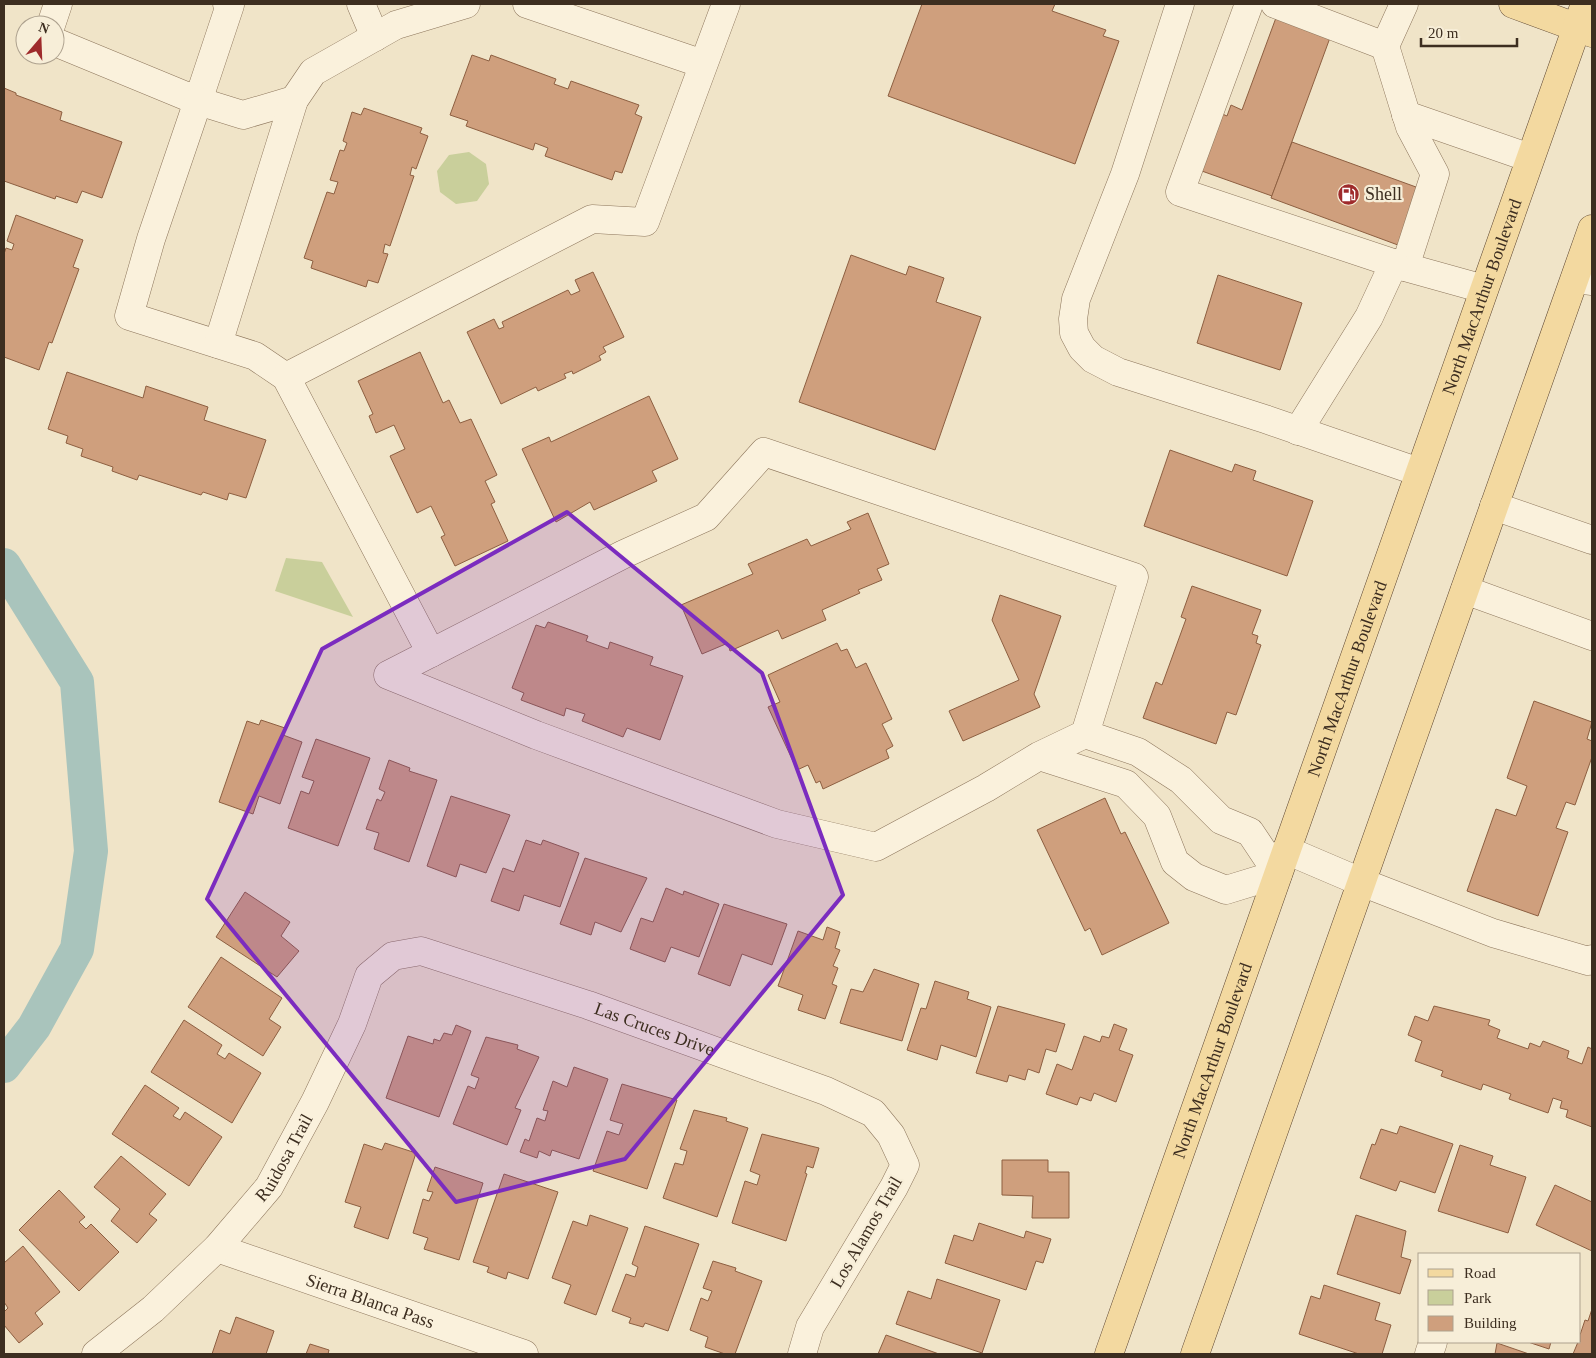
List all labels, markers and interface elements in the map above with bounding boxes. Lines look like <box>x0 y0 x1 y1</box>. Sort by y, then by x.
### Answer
north arrow <box>15 15 65 65</box>
scale bar <box>1421 15 1517 47</box>
text: N <box>37 19 51 37</box>
text: 20 m <box>1428 25 1459 41</box>
fuel station icon: Shell <box>1337 182 1361 206</box>
place label: Shell <box>1365 184 1402 204</box>
street label: North MacArthur Boulevard <box>1438 196 1525 397</box>
street label: North MacArthur Boulevard <box>1303 578 1391 779</box>
street label: North MacArthur Boulevard <box>1169 960 1256 1161</box>
street label: Las Cruces Drive <box>592 998 717 1060</box>
street label: Ruidosa Trail <box>251 1110 317 1206</box>
street label: Los Alamos Trail <box>826 1173 906 1291</box>
legend <box>1418 1253 1581 1343</box>
text: Road <box>1464 1265 1496 1281</box>
street label: Sierra Blanca Pass <box>303 1270 437 1332</box>
text: Park <box>1464 1290 1492 1306</box>
text: Building <box>1464 1315 1517 1331</box>

